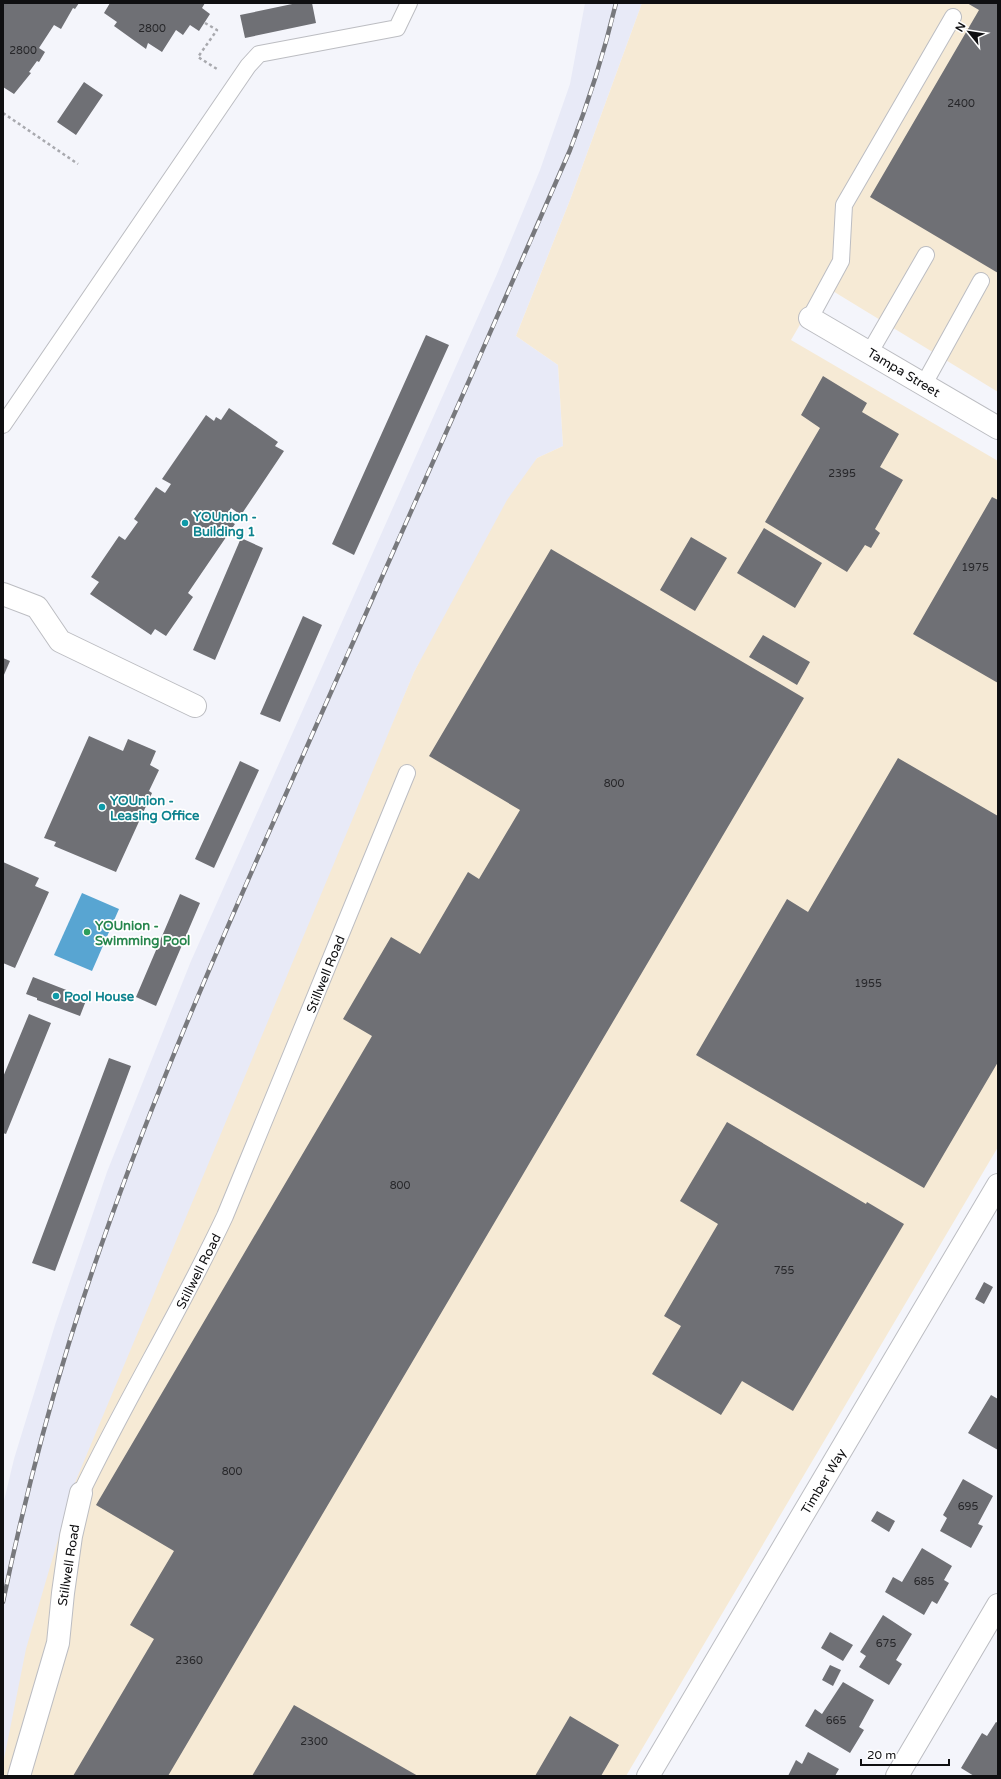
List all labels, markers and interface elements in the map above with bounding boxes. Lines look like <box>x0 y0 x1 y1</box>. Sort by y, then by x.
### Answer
north arrow <box>949 12 989 52</box>
text: N <box>953 20 969 34</box>
house number: 2800 <box>138 22 166 35</box>
house number: 2800 <box>9 44 37 57</box>
house number: 2400 <box>947 97 975 110</box>
street label: Tampa Street <box>864 345 943 401</box>
house number: 2395 <box>828 467 856 480</box>
place label: YOUnion - Building 1 <box>193 509 257 540</box>
marker: YOUnion - Building 1 <box>180 518 190 528</box>
house number: 1975 <box>961 561 989 574</box>
house number: 800 <box>604 777 624 790</box>
place label: YOUnion - Leasing Office <box>110 793 200 824</box>
marker: YOUnion - Leasing Office <box>97 802 107 812</box>
place label: YOUnion - Swimming Pool <box>95 918 190 949</box>
marker: YOUnion - Swimming Pool <box>82 927 92 937</box>
street label: Stillwell Road <box>303 933 349 1016</box>
house number: 1955 <box>854 977 882 990</box>
place label: Pool House <box>64 989 135 1005</box>
marker: Pool House <box>51 991 61 1001</box>
house number: 800 <box>390 1179 410 1192</box>
street label: Stillwell Road <box>173 1231 225 1312</box>
house number: 755 <box>774 1264 794 1277</box>
street label: Timber Way <box>798 1446 850 1517</box>
house number: 800 <box>222 1465 242 1478</box>
house number: 695 <box>958 1500 978 1513</box>
street label: Stillwell Road <box>55 1523 83 1607</box>
house number: 685 <box>914 1575 934 1588</box>
house number: 675 <box>876 1637 896 1650</box>
house number: 2360 <box>175 1654 203 1667</box>
house number: 665 <box>826 1714 846 1727</box>
house number: 2300 <box>300 1735 328 1748</box>
scale bar <box>861 1741 949 1767</box>
text: 20 m <box>867 1748 896 1762</box>

